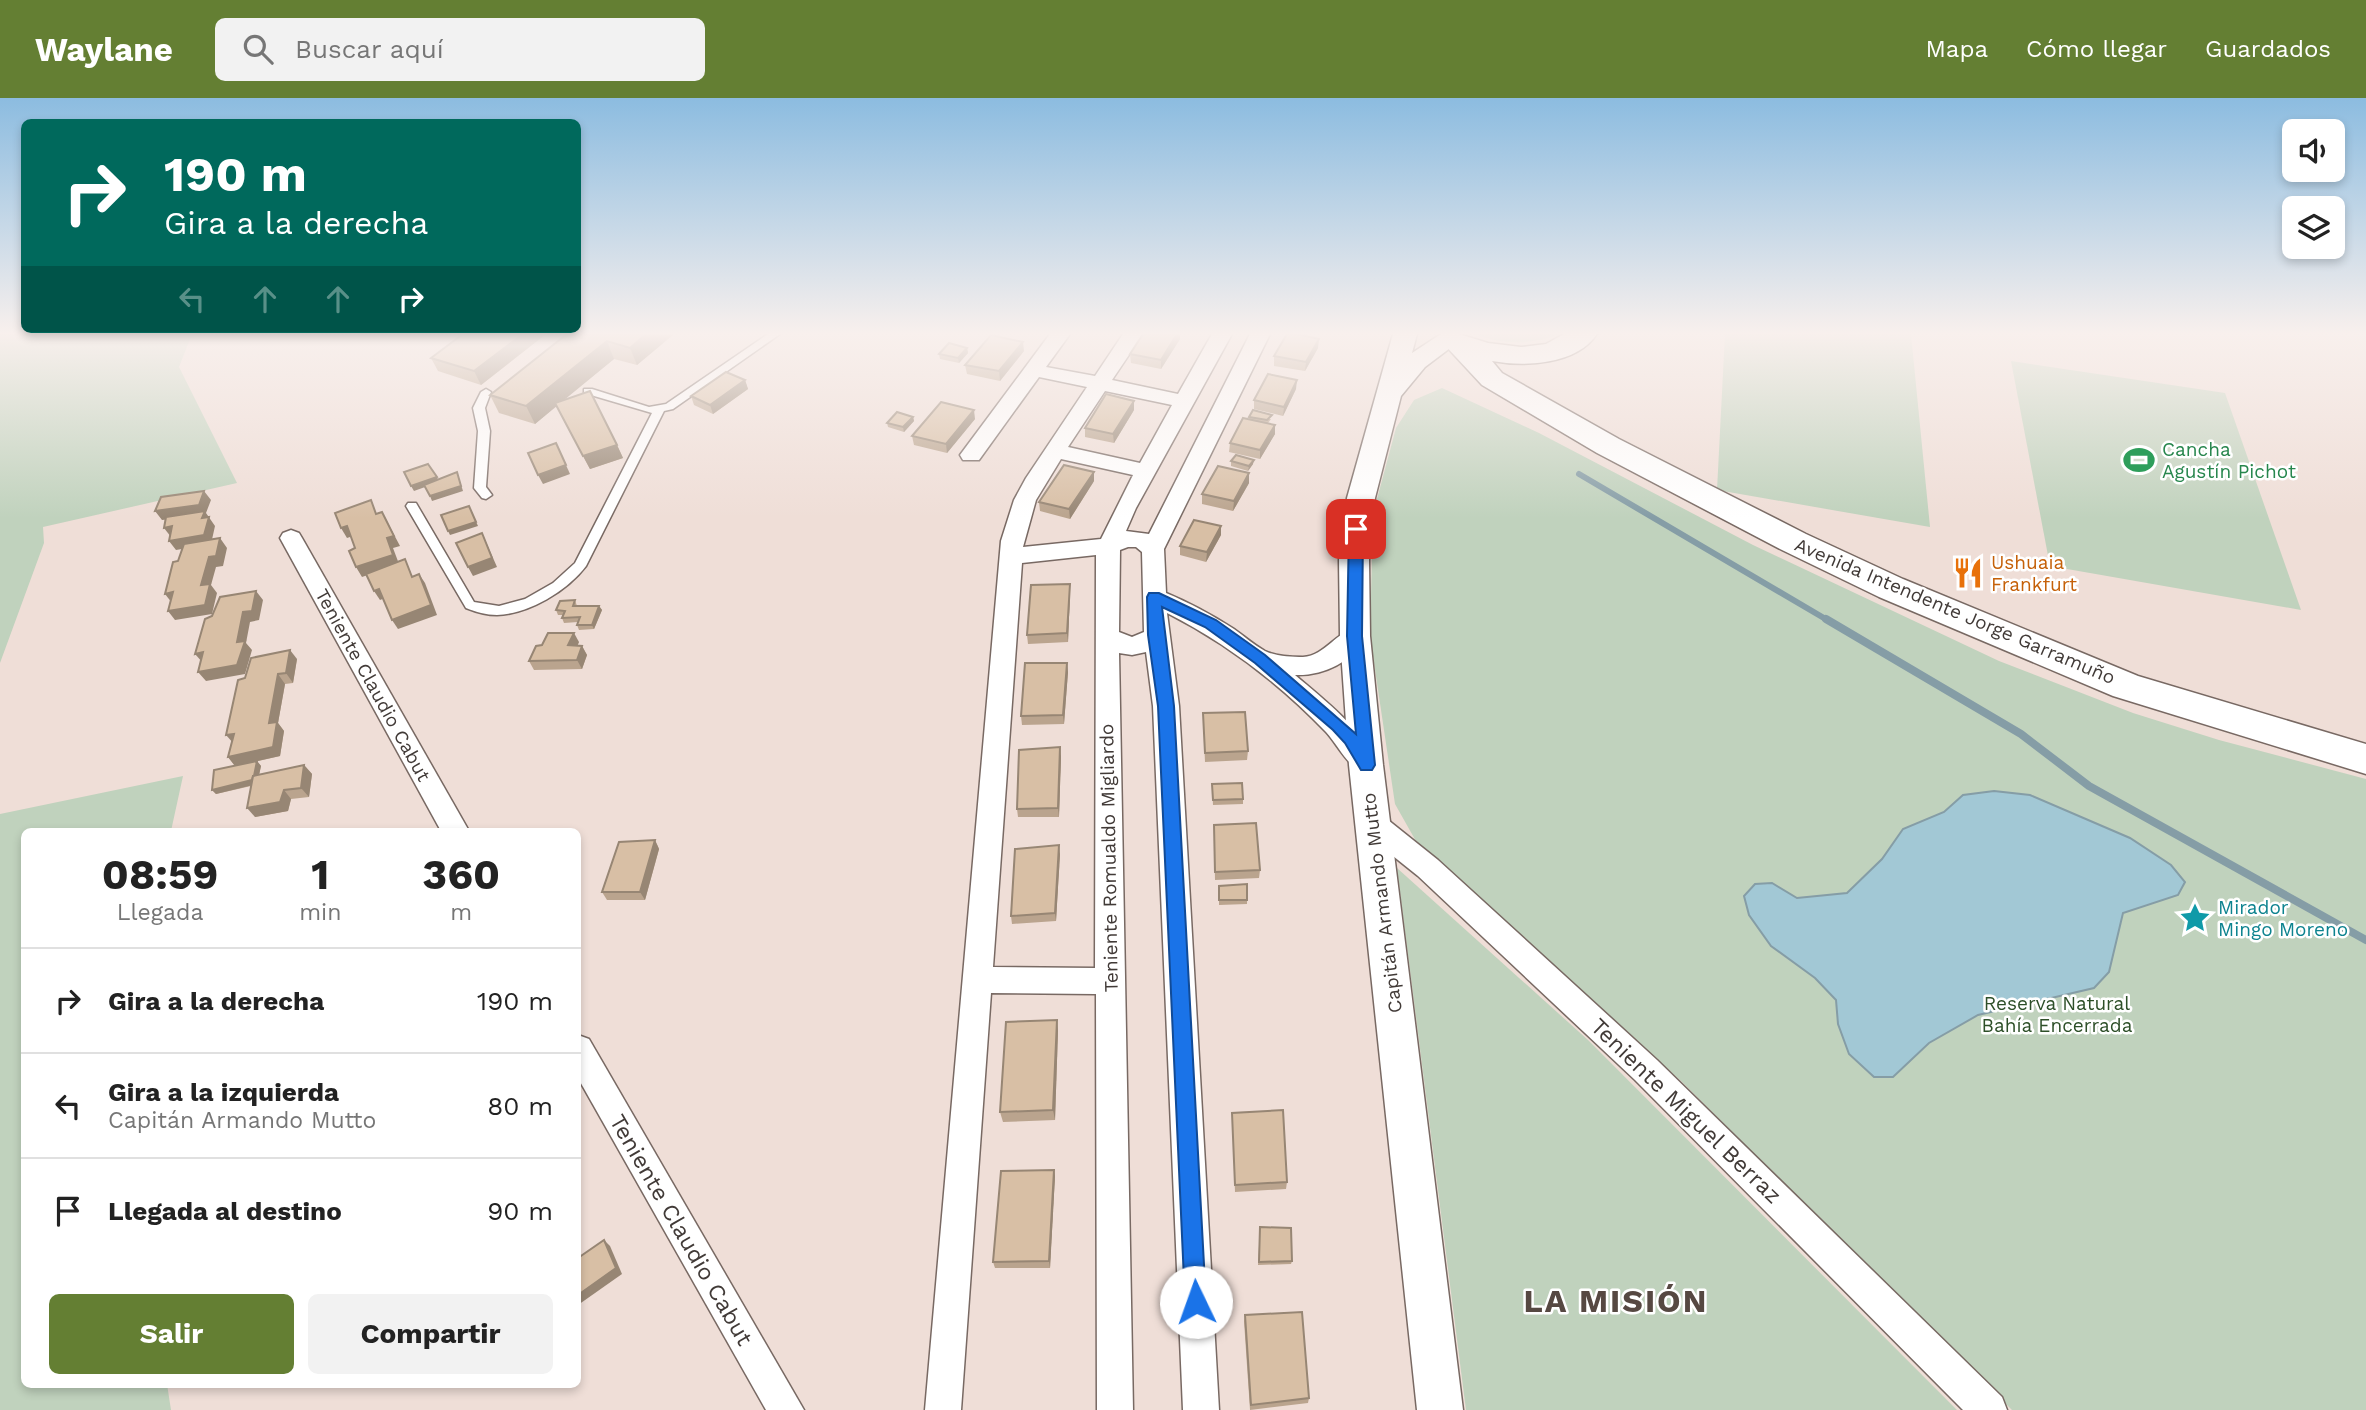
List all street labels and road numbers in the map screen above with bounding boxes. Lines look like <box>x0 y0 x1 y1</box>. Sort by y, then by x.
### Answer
street label: Avenida Intendente Jorge Garramuño <box>1791 533 2119 689</box>
street label: Teniente Claudio Cabut <box>310 585 436 785</box>
street label: Teniente Romualdo Migliardo <box>1095 723 1123 993</box>
street label: Capitán Armando Mutto <box>1357 792 1407 1014</box>
street label: Teniente Miguel Berraz <box>1585 1013 1787 1209</box>
street label: Teniente Claudio Cabut <box>604 1110 758 1351</box>

